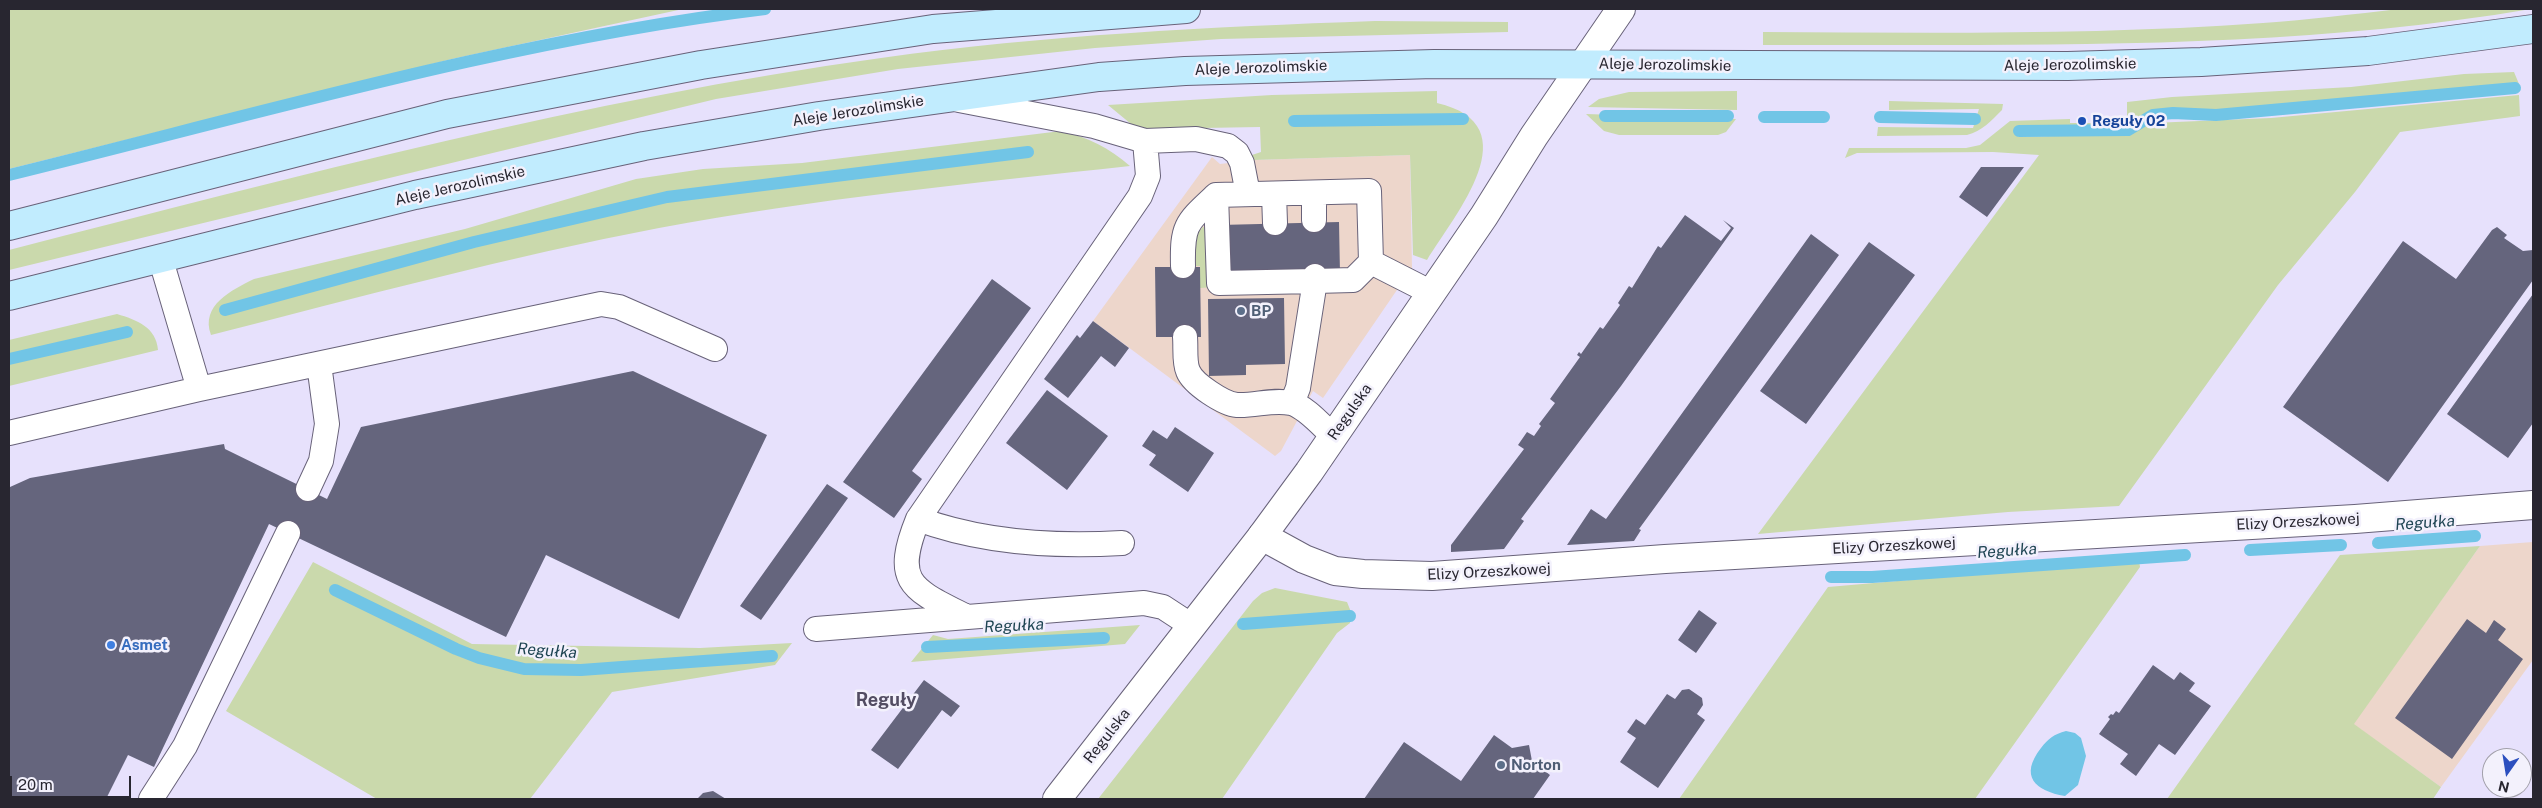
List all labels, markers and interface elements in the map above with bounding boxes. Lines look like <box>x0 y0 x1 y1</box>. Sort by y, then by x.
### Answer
street label: Aleje Jerozolimskie <box>1598 55 1732 75</box>
street label: Aleje Jerozolimskie <box>2003 55 2137 75</box>
street label: Aleje Jerozolimskie <box>1194 57 1328 79</box>
street label: Aleje Jerozolimskie <box>791 92 925 130</box>
place label: Reguły 02 <box>2092 112 2165 130</box>
marker: Reguły 02 <box>2076 115 2088 127</box>
street label: Aleje Jerozolimskie <box>393 162 527 210</box>
place label: BP <box>1251 302 1271 320</box>
marker: BP <box>1235 305 1247 317</box>
street label: Regulska <box>1324 380 1376 444</box>
street label: Elizy Orzeszkowej <box>2236 510 2360 534</box>
water label: Regułka <box>2394 511 2456 535</box>
street label: Elizy Orzeszkowej <box>1832 534 1956 558</box>
water label: Regułka <box>1976 539 2038 563</box>
street label: Elizy Orzeszkowej <box>1427 560 1551 584</box>
water label: Regułka <box>984 615 1044 637</box>
place label: Asmet <box>121 636 168 654</box>
marker: Asmet <box>105 639 117 651</box>
water label: Regułka <box>516 639 578 663</box>
district label: Reguły <box>856 689 916 711</box>
street label: Regulska <box>1080 705 1134 767</box>
north arrow <box>2482 748 2532 798</box>
place label: Norton <box>1511 756 1561 774</box>
marker: Norton <box>1495 759 1507 771</box>
scale bar <box>12 766 134 798</box>
text: 20 m <box>18 776 53 793</box>
text: N <box>2497 778 2511 796</box>

